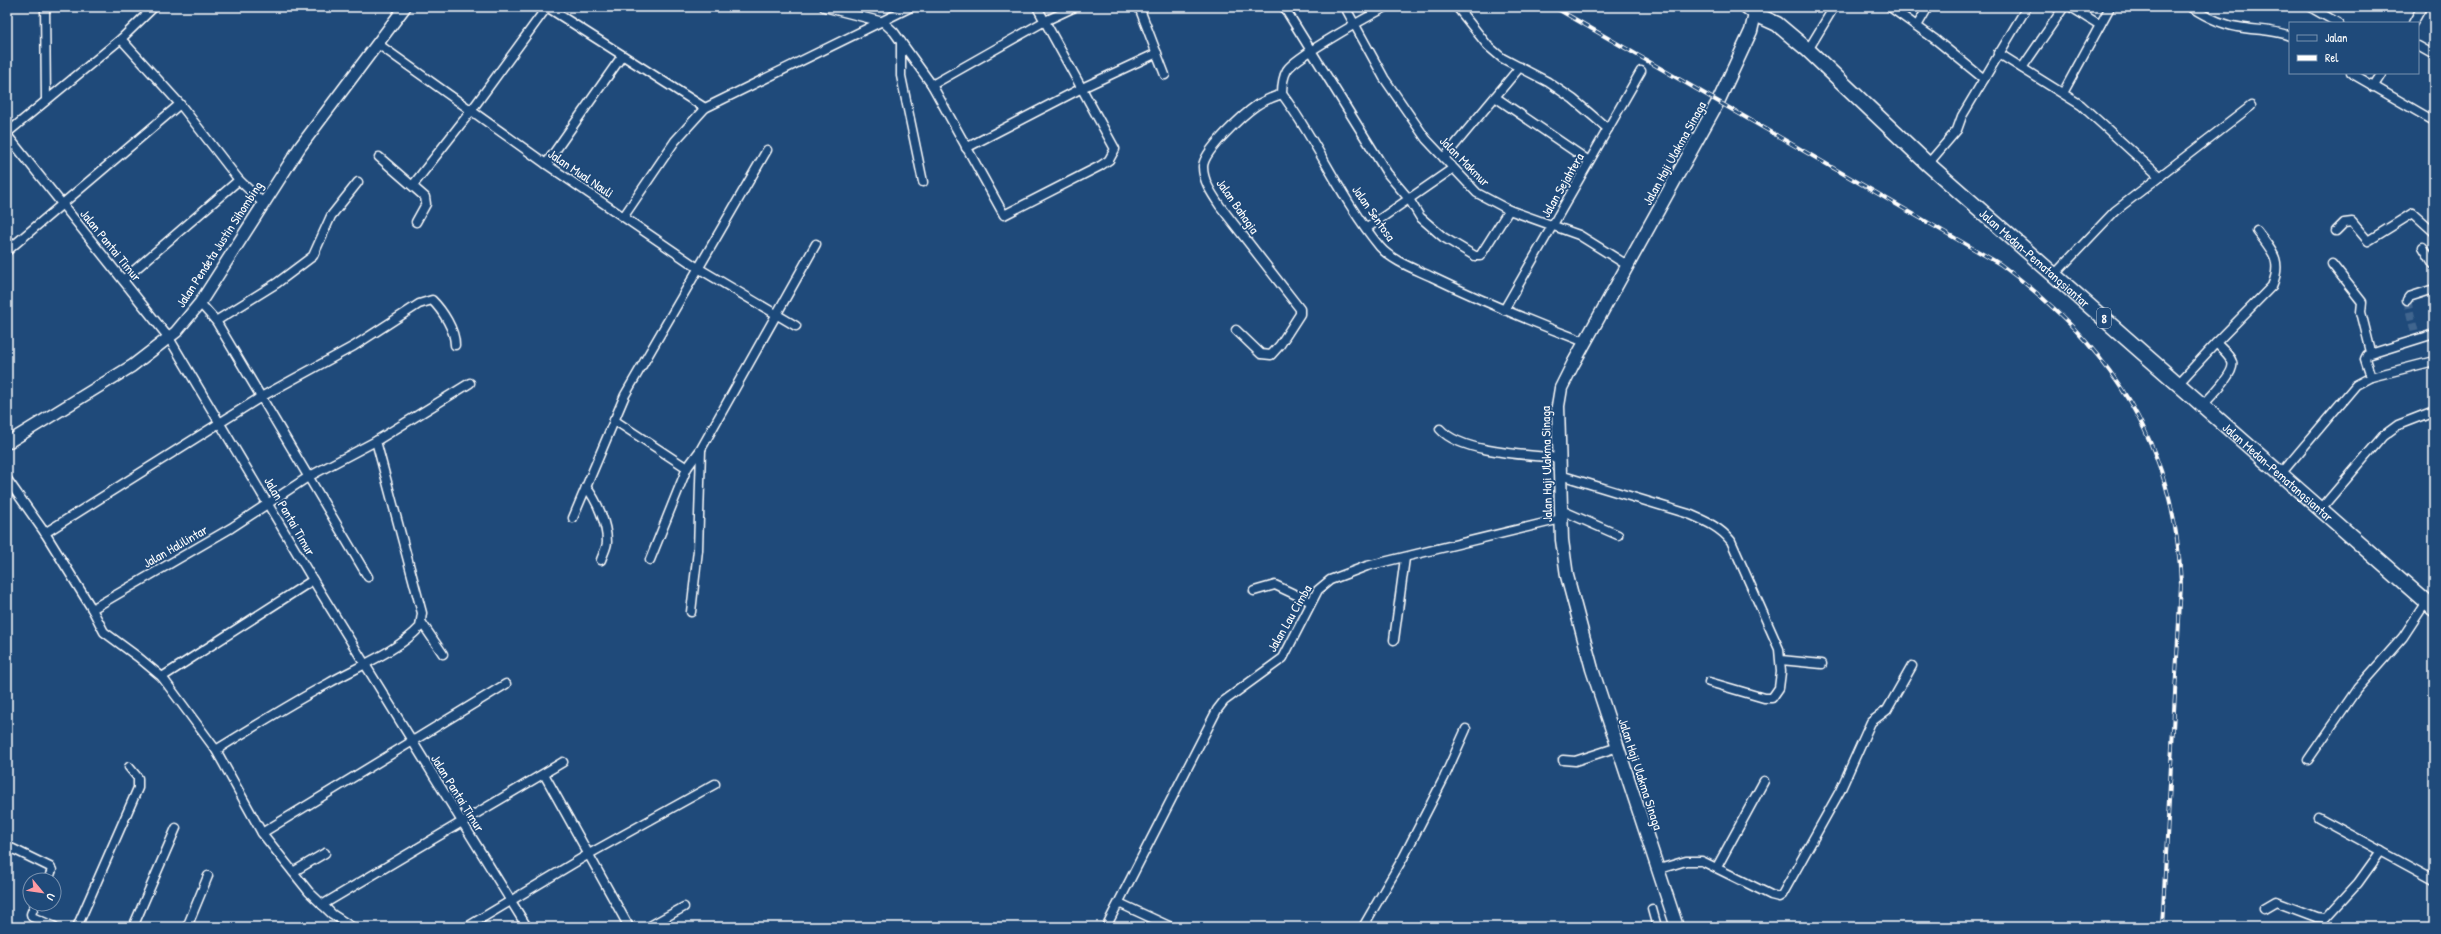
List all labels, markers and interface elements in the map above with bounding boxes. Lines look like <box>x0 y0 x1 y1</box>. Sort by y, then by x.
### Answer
legend <box>2289 22 2419 74</box>
text: Jalan <box>2325 29 2347 46</box>
text: Rel <box>2325 49 2339 66</box>
street label: Jalan Haji Ulakma Sinaga <box>1638 98 1710 208</box>
street label: Jalan Makmur <box>1436 132 1494 190</box>
street label: Jalan Mual Nauli <box>545 144 617 202</box>
street label: Jalan Sejahtera <box>1536 149 1588 221</box>
street label: Jalan Bahagia <box>1212 175 1264 237</box>
street label: Jalan Pendeta Justin Sihombing <box>171 177 267 311</box>
street label: Jalan Sentosa <box>1348 182 1400 244</box>
street label: Jalan Medan-Pematangsiantar <box>1976 204 2094 312</box>
street label: Jalan Pantai Timur <box>76 205 146 285</box>
road number: 8 <box>2097 308 2111 328</box>
street label: Jalan Haji Ulakma Sinaga <box>1536 406 1556 522</box>
street label: Jalan Medan-Pematangsiantar <box>2219 418 2337 526</box>
street label: Jalan Pantai Timur <box>260 473 320 559</box>
street label: Jalan Halilintar <box>139 520 211 572</box>
street label: Jalan Lau Cimba <box>1263 581 1315 655</box>
street label: Jalan Haji Ulakma Sinaga <box>1614 716 1668 832</box>
street label: Jalan Pantai Timur <box>427 751 489 835</box>
north arrow <box>22 872 62 912</box>
text: U <box>43 891 58 903</box>

